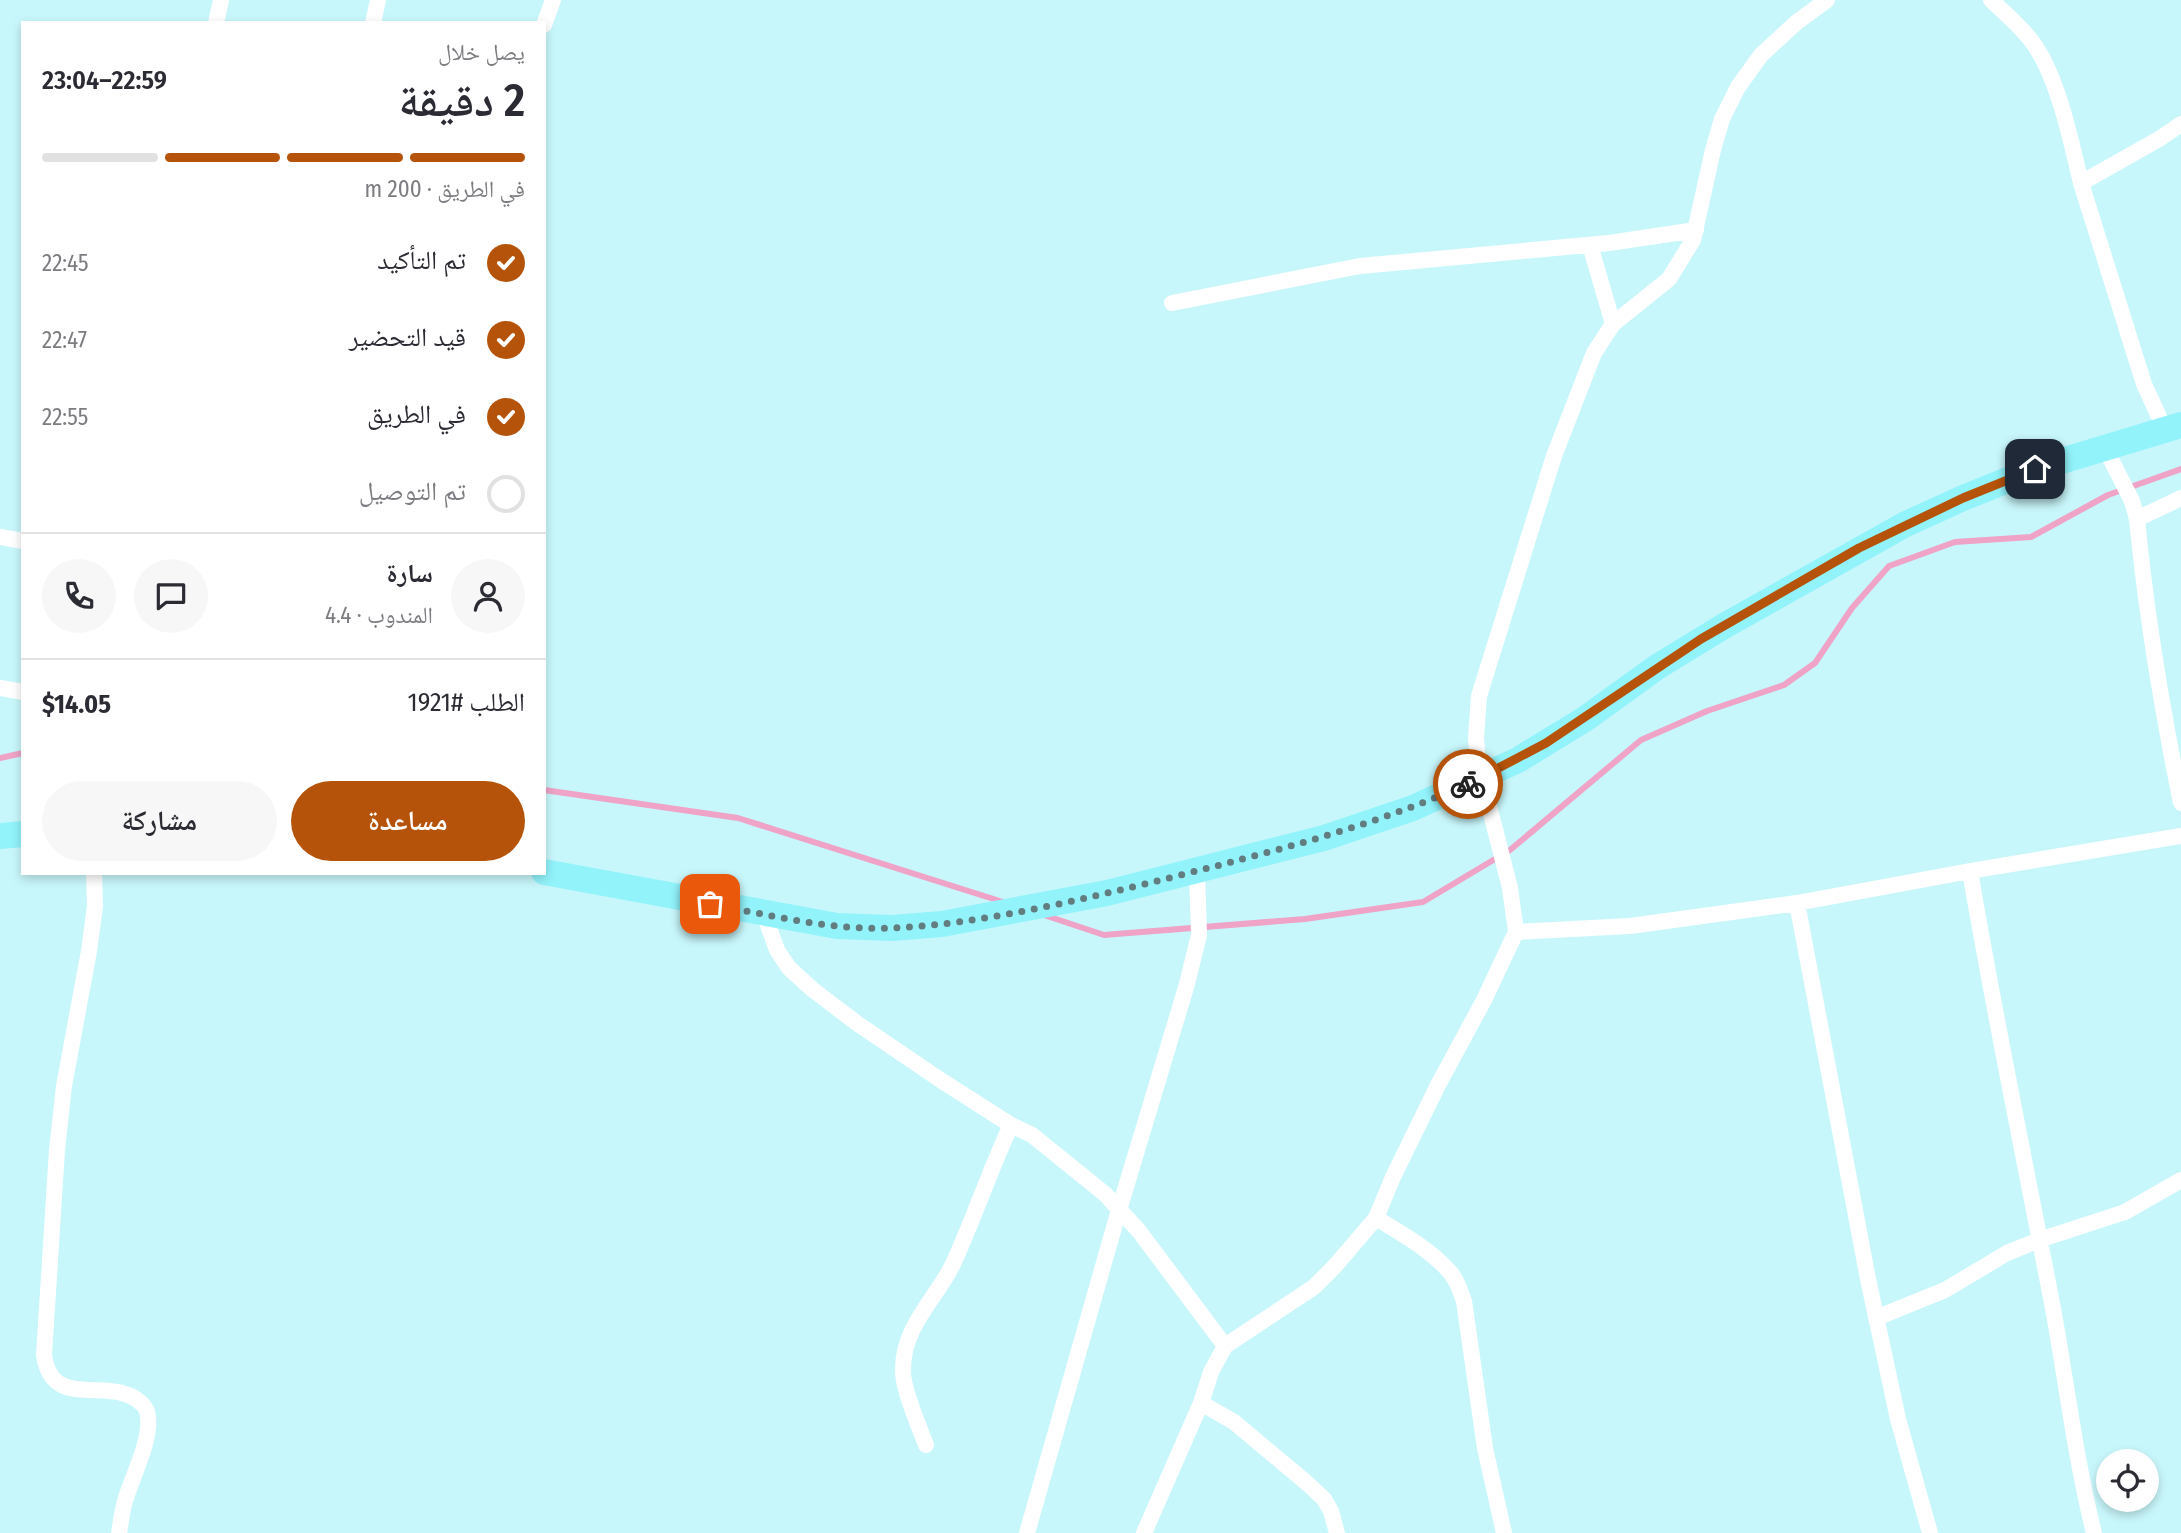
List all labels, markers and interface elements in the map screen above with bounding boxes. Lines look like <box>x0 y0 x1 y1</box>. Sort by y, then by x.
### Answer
text: يصل خلال <box>438 38 525 66</box>
text: 22:59–23:04 <box>42 65 167 96</box>
text: 2 دقيقة <box>398 73 525 128</box>
text: في الطريق · 200 m <box>364 175 525 203</box>
icon: check <box>487 244 525 282</box>
text: تم التأكيد <box>377 245 466 276</box>
text: 22:45 <box>42 249 89 277</box>
icon: check <box>487 321 525 359</box>
text: قيد التحضير <box>349 322 466 353</box>
text: 22:47 <box>42 326 87 354</box>
icon: check <box>487 398 525 436</box>
text: في الطريق <box>367 399 466 430</box>
text: 22:55 <box>42 403 88 431</box>
pin <box>2005 439 2065 499</box>
icon: home <box>2016 450 2054 488</box>
text: تم التوصيل <box>359 476 466 507</box>
text: سارة <box>386 558 433 589</box>
button: phone <box>42 559 116 633</box>
button: chat <box>134 559 208 633</box>
button: person <box>451 559 525 633</box>
text: المندوب · 4.4 <box>325 601 433 629</box>
text: الطلب #1921 <box>408 687 525 718</box>
text: $14.05 <box>42 689 111 720</box>
courier <box>1433 749 1503 819</box>
icon: bike <box>1449 765 1487 803</box>
button: مشاركة <box>42 781 277 861</box>
button: مساعدة <box>291 781 525 861</box>
pin <box>680 874 740 934</box>
icon: bag <box>691 885 729 923</box>
map controls <box>2096 1449 2159 1512</box>
button: locate <box>2096 1449 2159 1512</box>

